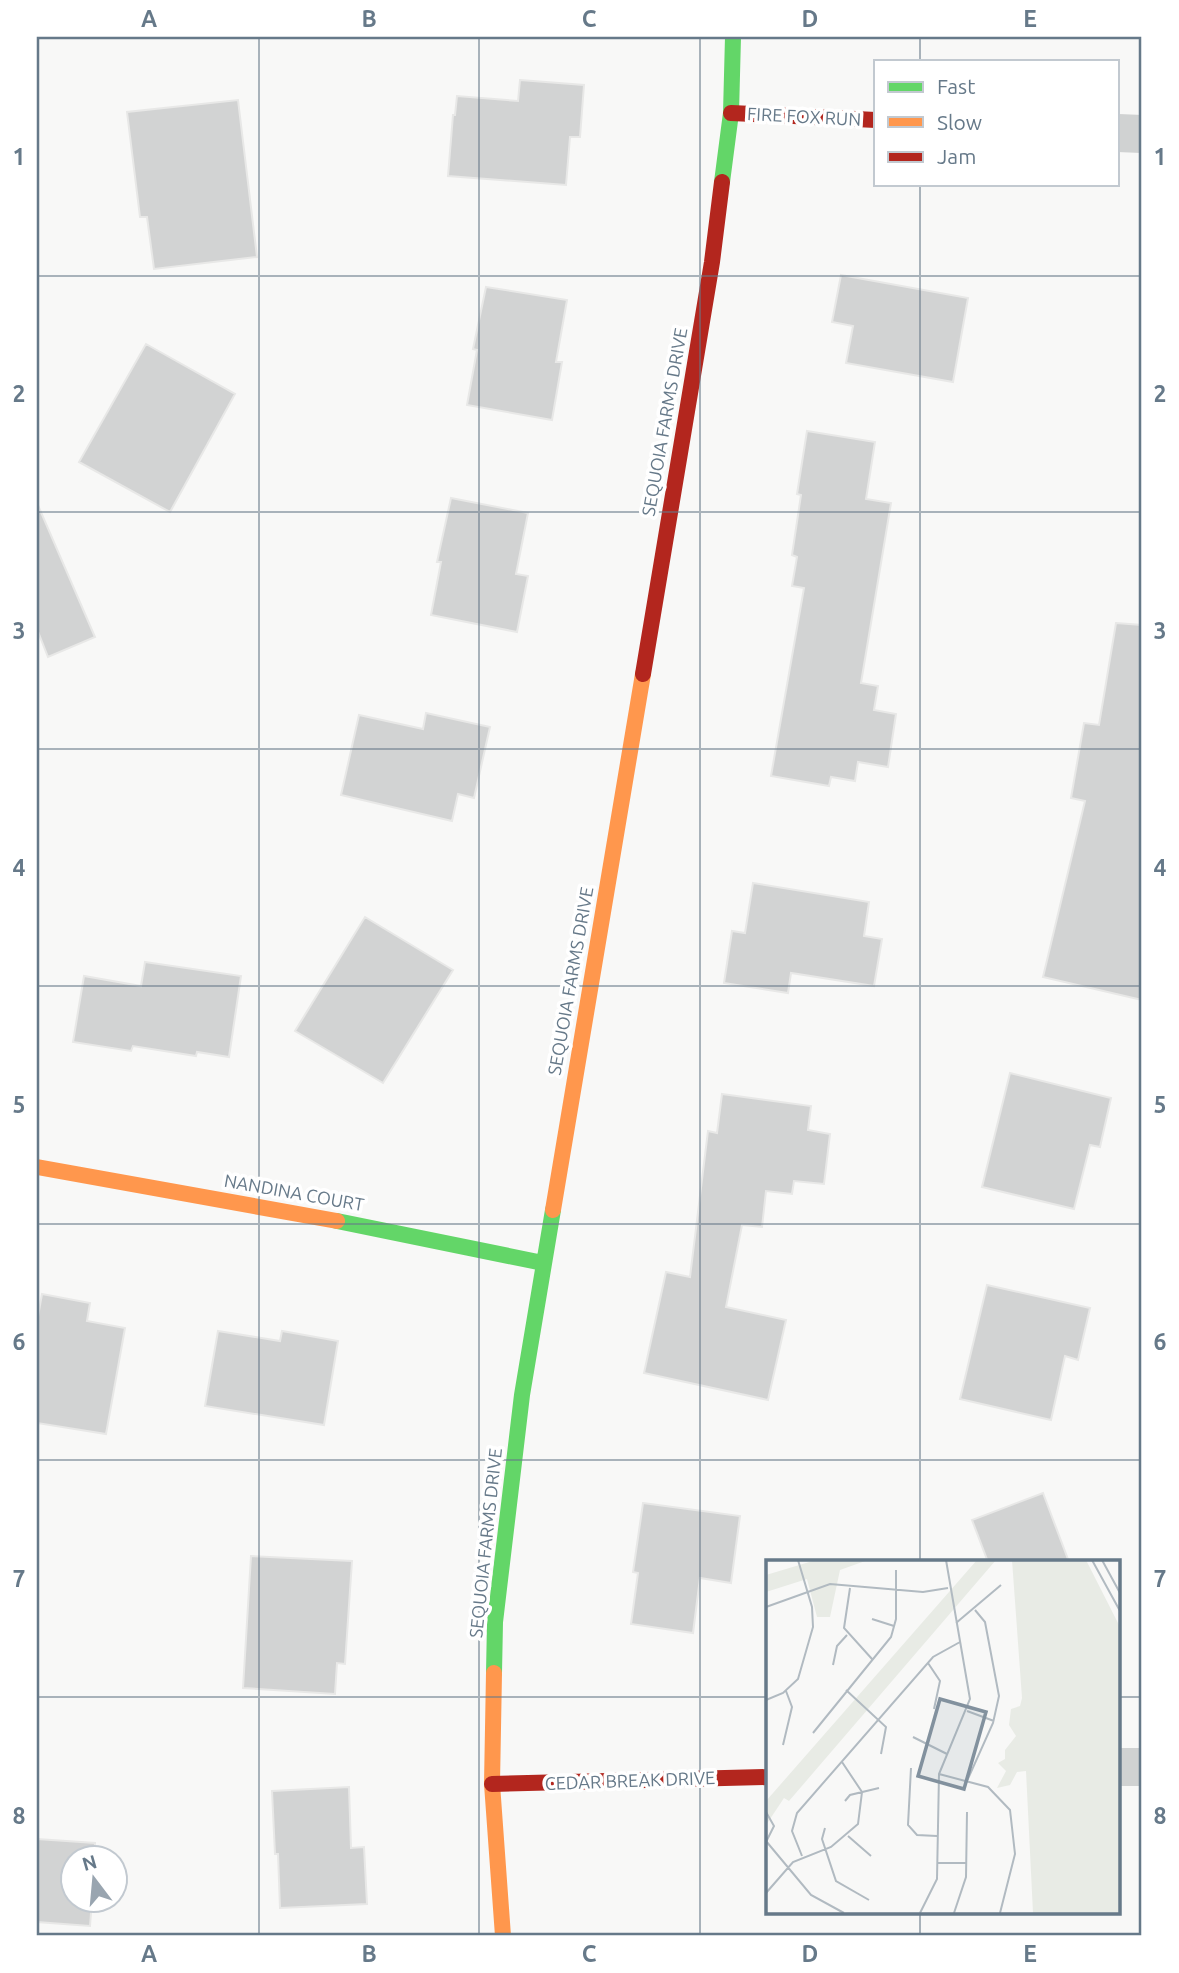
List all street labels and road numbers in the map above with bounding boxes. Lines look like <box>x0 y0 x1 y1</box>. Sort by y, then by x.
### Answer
street label: FIRE FOX RUN <box>746 103 862 129</box>
street label: SEQUOIA FARMS DRIVE <box>638 326 691 518</box>
street label: SEQUOIA FARMS DRIVE <box>544 885 597 1077</box>
street label: NANDINA COURT <box>223 1170 366 1214</box>
street label: SEQUOIA FARMS DRIVE <box>465 1447 506 1639</box>
street label: CEDAR BREAK DRIVE <box>544 1767 716 1793</box>

